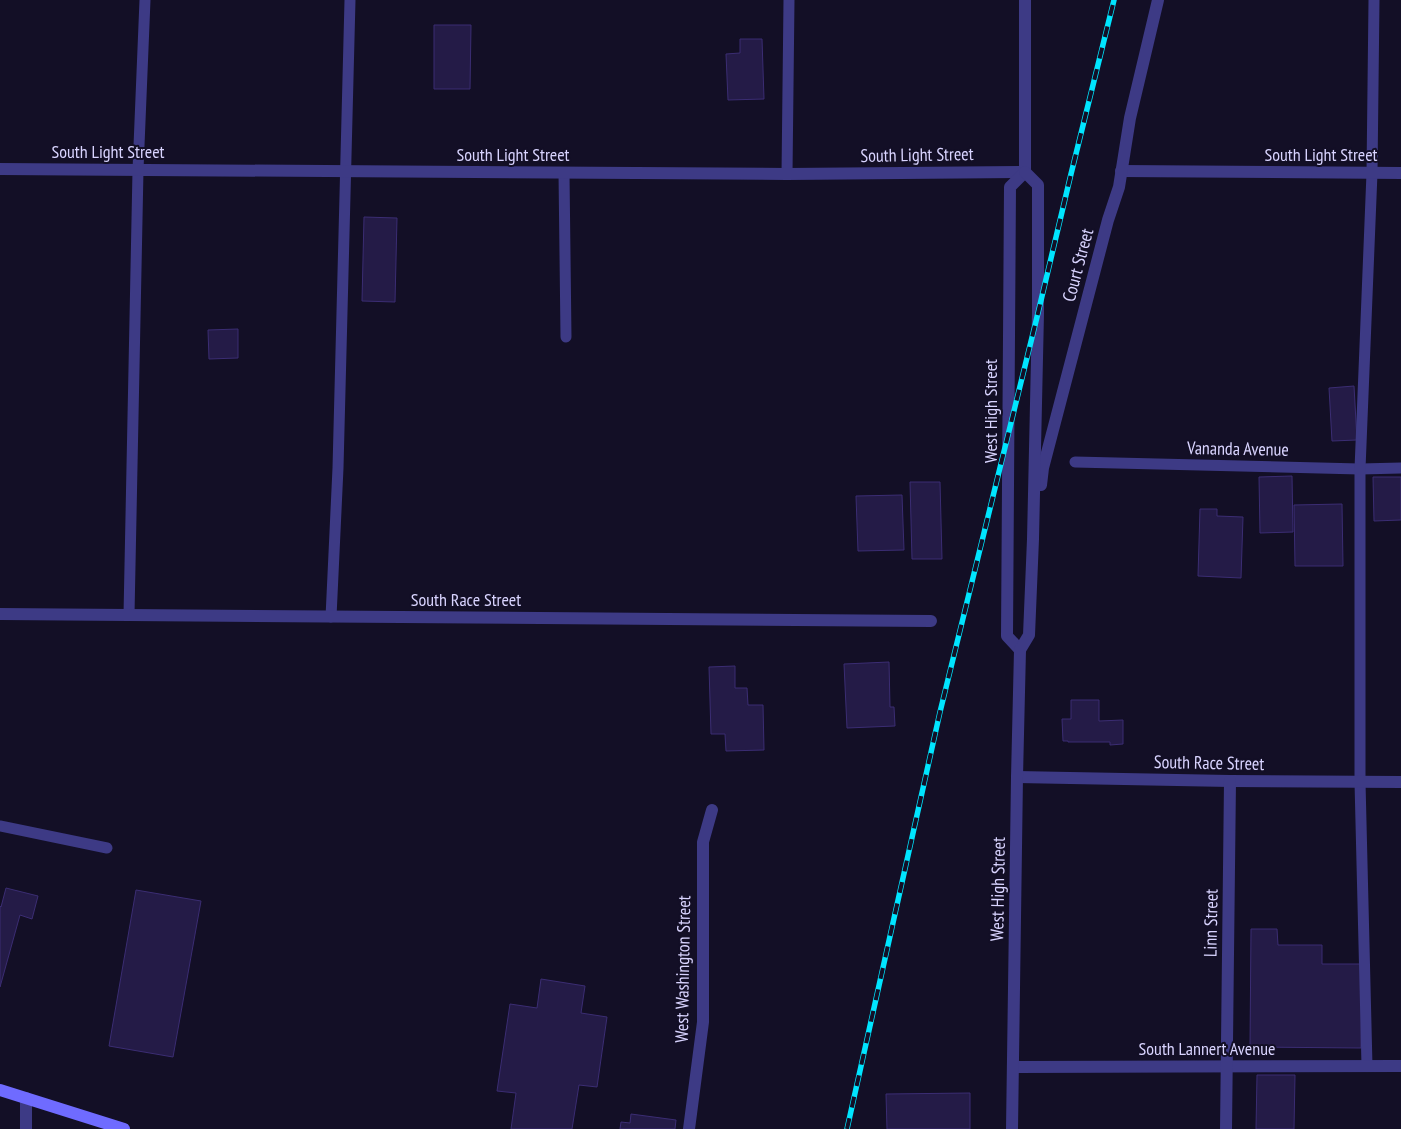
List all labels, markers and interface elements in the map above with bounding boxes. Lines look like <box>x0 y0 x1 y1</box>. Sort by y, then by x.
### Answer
street label: South Light Street <box>51 140 165 163</box>
street label: South Light Street <box>860 142 974 167</box>
street label: South Light Street <box>456 143 570 166</box>
street label: South Light Street <box>1264 143 1378 166</box>
street label: Court Street <box>1057 226 1098 304</box>
street label: West High Street <box>979 359 1002 463</box>
street label: Vananda Avenue <box>1186 436 1289 461</box>
street label: South Race Street <box>411 588 521 611</box>
street label: South Race Street <box>1154 750 1264 775</box>
street label: West High Street <box>985 837 1010 941</box>
street label: Linn Street <box>1198 889 1223 957</box>
street label: West Washington Street <box>670 895 695 1043</box>
street label: South Lannert Avenue <box>1139 1037 1275 1060</box>

